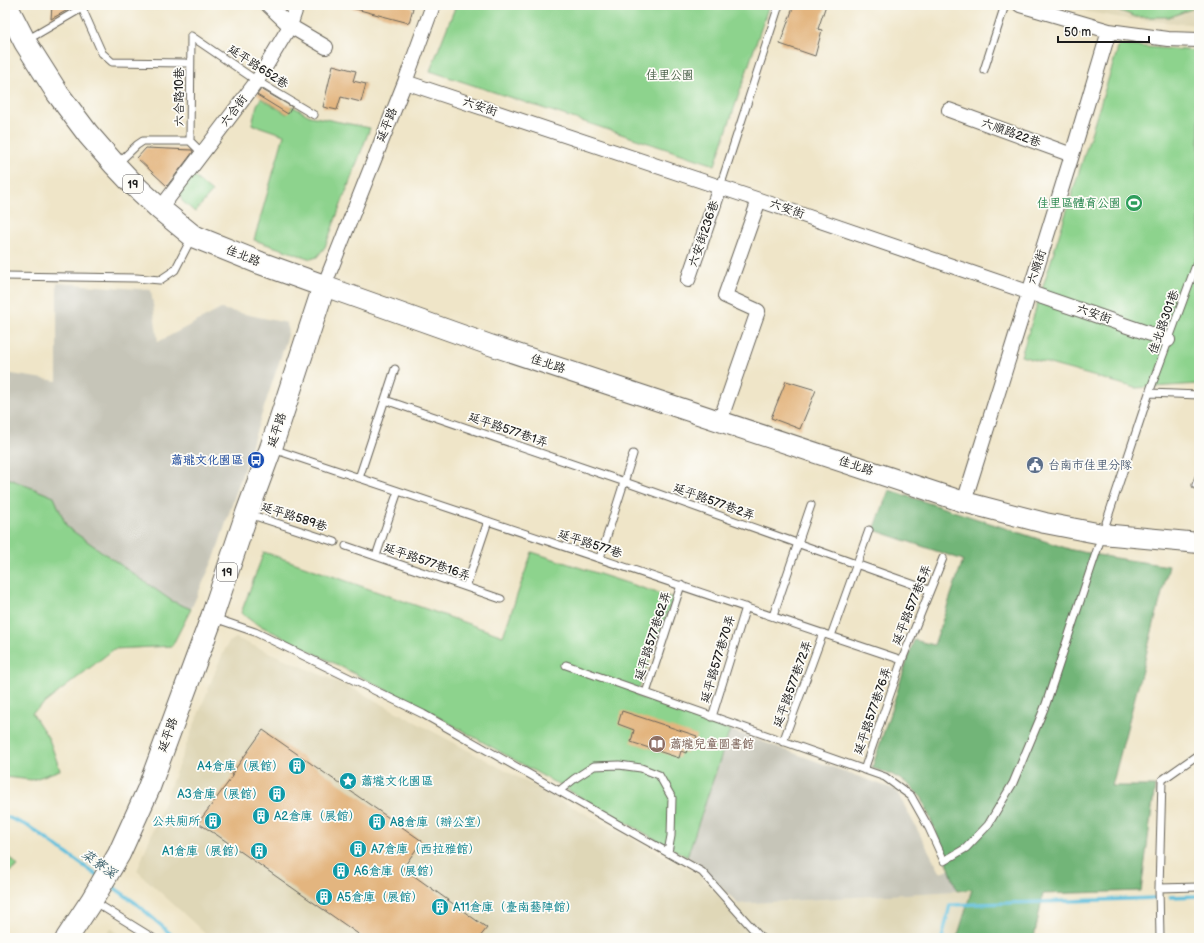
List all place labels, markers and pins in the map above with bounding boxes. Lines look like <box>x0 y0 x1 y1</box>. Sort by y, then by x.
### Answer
sports icon: 佳里區體育公園 <box>1124 193 1144 213</box>
place label: 佳里區體育公園 <box>1037 196 1121 211</box>
bus stop icon: 蕭瓏文化園區 <box>246 450 266 470</box>
place label: 蕭瓏文化園區 <box>171 453 243 468</box>
public building icon: 台南市佳里分隊 <box>1025 455 1045 475</box>
place label: 台南市佳里分隊 <box>1048 458 1132 473</box>
library icon: 蕭壠兒童圖書館 <box>647 734 667 754</box>
place label: 蕭壠兒童圖書館 <box>670 737 754 752</box>
building icon: A4倉庫（展館） <box>287 756 307 776</box>
place label: A4倉庫（展館） <box>197 759 284 774</box>
place icon: 蕭壠文化園區 <box>338 771 358 791</box>
place label: 蕭壠文化園區 <box>361 774 433 789</box>
building icon: A3倉庫（展館） <box>267 784 287 804</box>
place label: A3倉庫（展館） <box>177 787 264 802</box>
building icon: A2倉庫（展館） <box>251 806 271 826</box>
place label: A2倉庫（展館） <box>274 809 360 824</box>
building icon: 公共廁所 <box>203 811 223 831</box>
building icon: A8倉庫（辦公室） <box>367 812 387 832</box>
place label: 公共廁所 <box>152 814 201 829</box>
place label: A8倉庫（辦公室） <box>390 815 488 830</box>
building icon: A7倉庫（西拉雅館） <box>348 839 368 859</box>
building icon: A1倉庫（展館） <box>249 841 269 861</box>
place label: A7倉庫（西拉雅館） <box>371 842 480 857</box>
place label: A1倉庫（展館） <box>162 844 246 859</box>
building icon: A6倉庫（展館） <box>331 861 351 881</box>
place label: A6倉庫（展館） <box>354 864 441 879</box>
building icon: A5倉庫（展館） <box>314 887 334 907</box>
place label: A5倉庫（展館） <box>337 890 423 905</box>
building icon: A11倉庫（臺南藝陣館） <box>430 897 450 917</box>
place label: A11倉庫（臺南藝陣館） <box>453 900 578 915</box>

